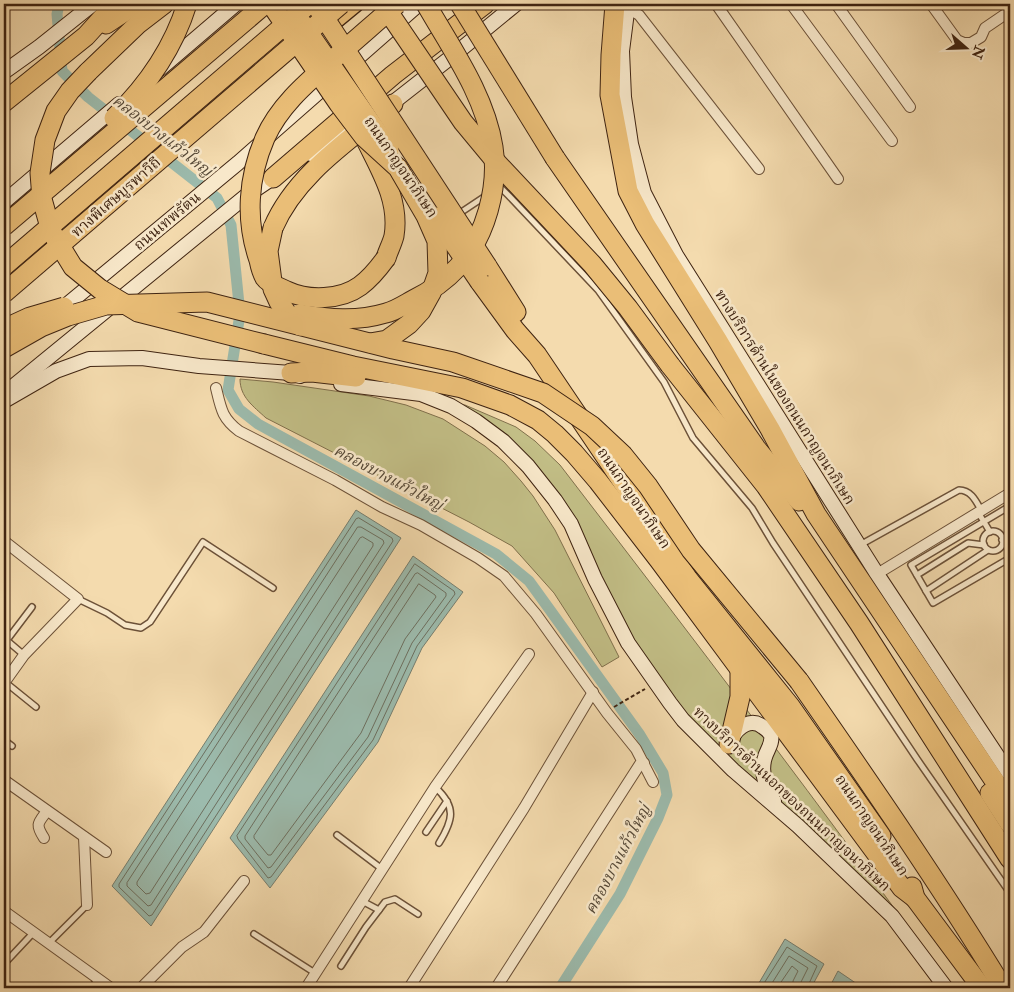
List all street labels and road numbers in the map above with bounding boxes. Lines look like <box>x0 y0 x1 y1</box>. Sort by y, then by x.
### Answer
street label: ถนนกาญจนาภิเษก <box>360 113 441 222</box>
street label: ทางพิเศษบูรพาวิถี <box>68 153 165 241</box>
street label: ถนนเทพรัตน <box>130 188 205 255</box>
street label: ทางบริการด้านในของถนนกาญจนาภิเษก <box>710 285 861 508</box>
street label: ถนนกาญจนาภิเษก <box>593 444 674 553</box>
street label: ทางบริการด้านนอกของถนนกาญจนาภิเษก <box>690 703 894 895</box>
street label: ถนนกาญจนาภิเษก <box>832 771 912 879</box>

